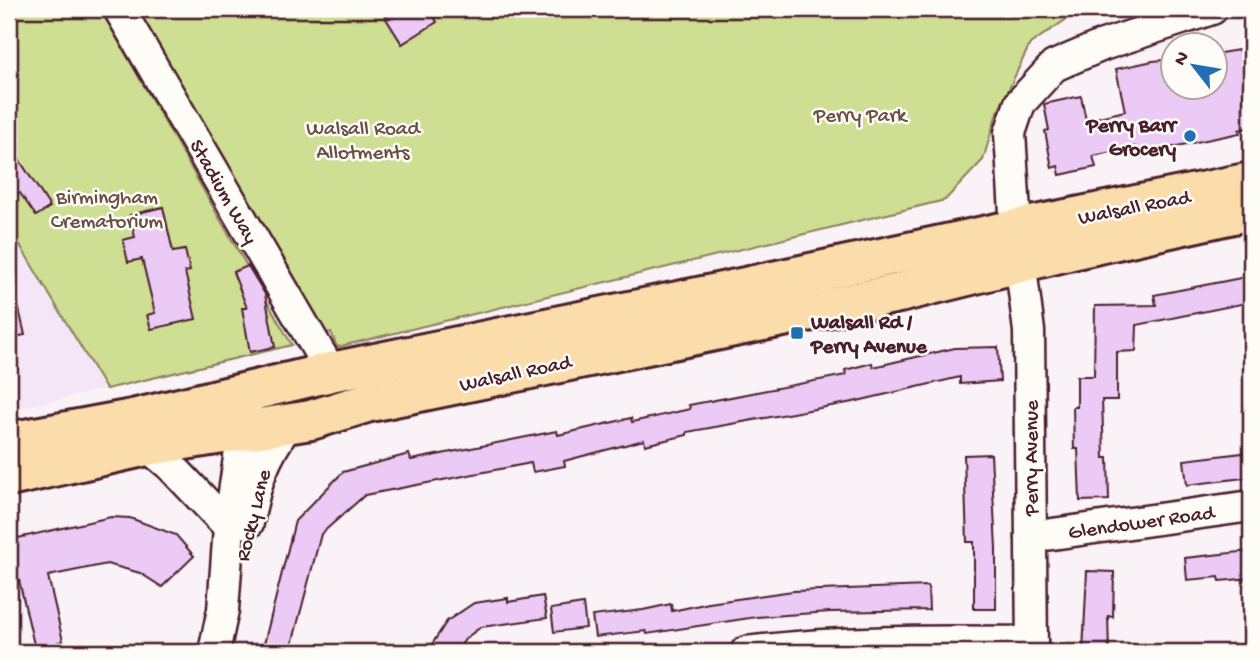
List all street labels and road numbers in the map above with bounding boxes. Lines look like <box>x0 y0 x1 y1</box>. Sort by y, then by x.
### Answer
street label: Stadium Way <box>182 136 262 249</box>
street label: Walsall Road <box>1077 186 1194 233</box>
street label: Walsall Road <box>458 351 576 399</box>
street label: Perry Avenue <box>1021 399 1046 517</box>
street label: Rocky Lane <box>232 466 279 564</box>
street label: Glendower Road <box>1067 502 1218 547</box>

